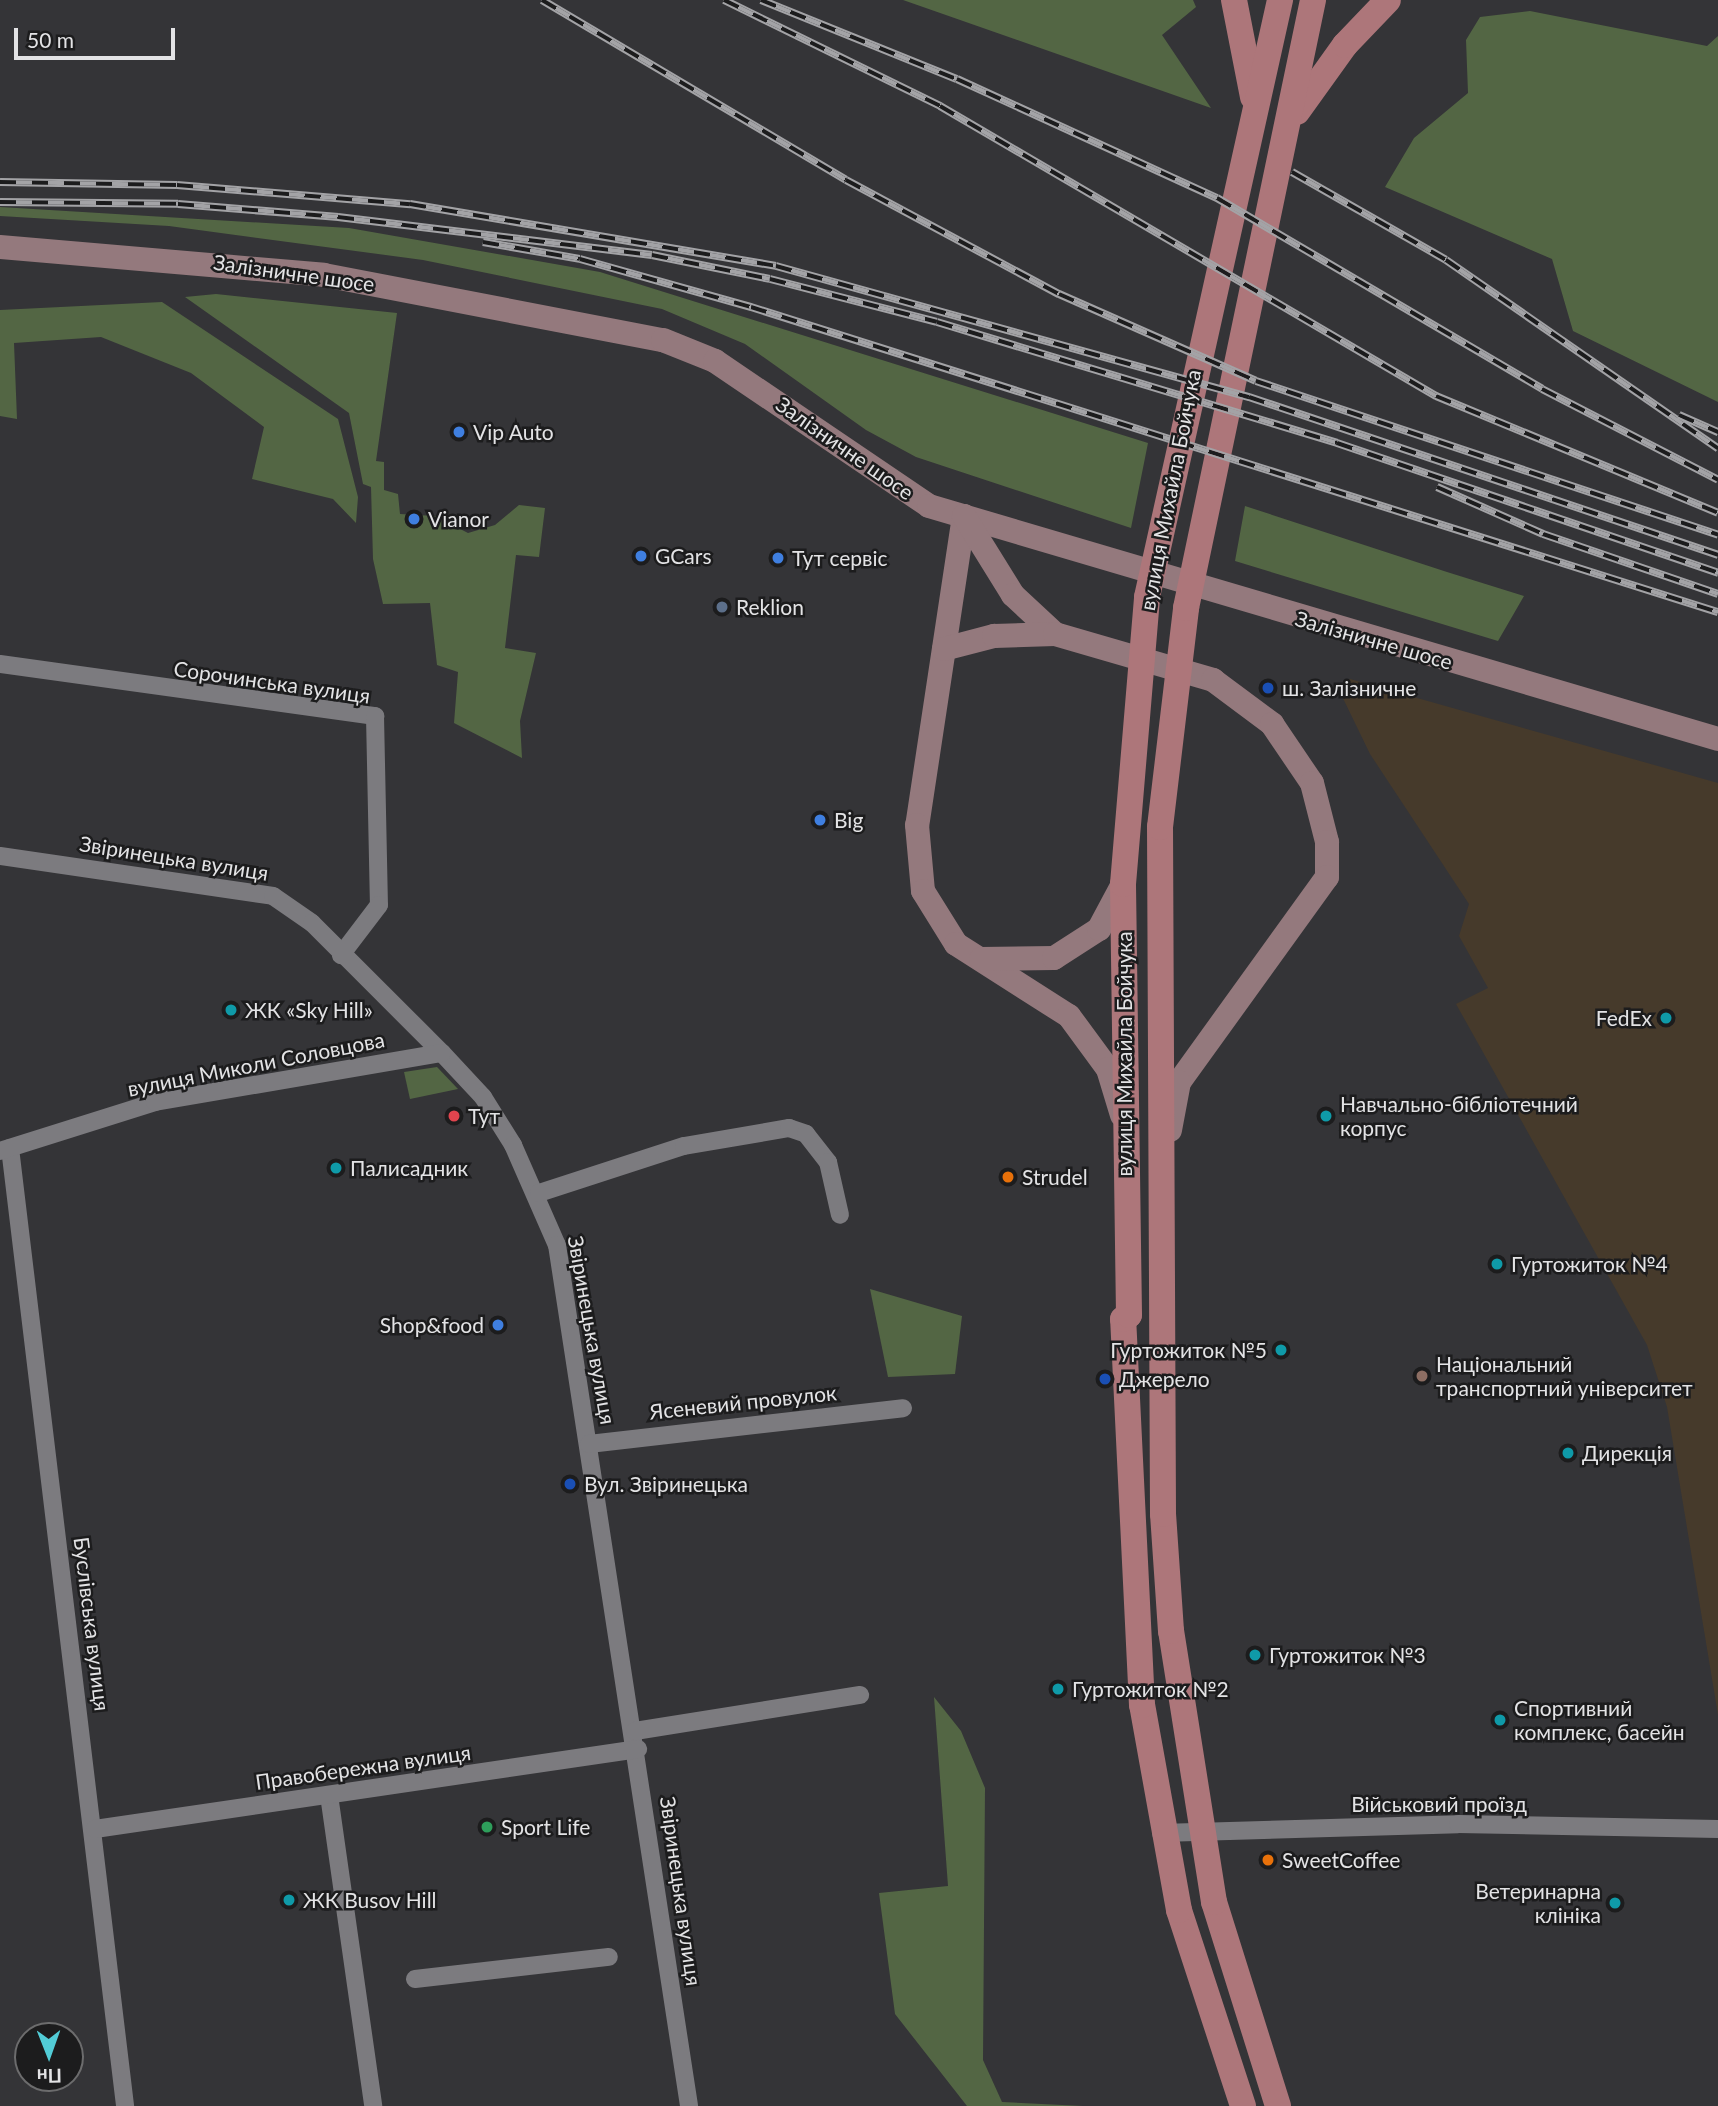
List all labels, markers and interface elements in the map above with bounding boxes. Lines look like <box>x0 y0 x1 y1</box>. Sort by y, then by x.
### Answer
scale bar <box>18 14 178 58</box>
text: 50 m <box>27 27 74 52</box>
street label: Залізничне шосе <box>212 249 376 297</box>
street label: вулиця Михайла Бойчука <box>1134 367 1206 613</box>
street label: Залізничне шосе <box>771 391 919 505</box>
place label: Vip Auto <box>473 419 554 445</box>
marker: Vip Auto <box>451 424 467 440</box>
place label: Vianor <box>428 506 489 532</box>
marker: Vianor <box>406 511 422 527</box>
place label: GCars <box>655 543 711 569</box>
place label: Тут сервіс <box>792 545 888 571</box>
marker: GCars <box>633 548 649 564</box>
marker: Тут сервіс <box>770 550 786 566</box>
place label: Reklion <box>736 594 804 620</box>
marker: Reklion <box>714 599 730 615</box>
street label: Залізничне шосе <box>1293 606 1455 674</box>
street label: Сорочинська вулиця <box>172 656 372 708</box>
place label: ш. Залізничне <box>1282 675 1416 701</box>
marker: ш. Залізничне <box>1260 680 1276 696</box>
place label: Big <box>834 807 863 833</box>
marker: Big <box>812 812 828 828</box>
street label: Звіринецька вулиця <box>78 831 270 885</box>
street label: вулиця Михайла Бойчука <box>1111 931 1137 1177</box>
place label: ЖК «Sky Hill» <box>245 997 373 1023</box>
marker: ЖК «Sky Hill» <box>223 1002 239 1018</box>
place label: FedEx <box>1596 1005 1652 1031</box>
marker: FedEx <box>1658 1010 1674 1026</box>
street label: вулиця Миколи Соловцова <box>125 1027 387 1101</box>
place label: Навчально-бібліотечний корпус <box>1340 1091 1578 1141</box>
place label: Тут <box>468 1103 500 1129</box>
marker: Тут <box>446 1108 462 1124</box>
marker: Навчально-бібліотечний корпус <box>1318 1108 1334 1124</box>
place label: Палисадник <box>350 1155 468 1181</box>
marker: Палисадник <box>328 1160 344 1176</box>
place label: Strudel <box>1022 1164 1088 1190</box>
marker: Strudel <box>1000 1169 1016 1185</box>
street label: Звіринецька вулиця <box>563 1234 621 1426</box>
place label: Гуртожиток №4 <box>1511 1251 1668 1277</box>
marker: Гуртожиток №4 <box>1489 1256 1505 1272</box>
place label: Shop&food <box>380 1312 484 1338</box>
marker: Shop&food <box>490 1317 506 1333</box>
place label: Гуртожиток №5 <box>1110 1337 1267 1363</box>
marker: Гуртожиток №5 <box>1273 1342 1289 1358</box>
place label: Національний транспортний університет <box>1436 1351 1693 1401</box>
place label: Джерело <box>1119 1366 1210 1392</box>
marker: Національний транспортний університет <box>1414 1368 1430 1384</box>
marker: Джерело <box>1097 1371 1113 1387</box>
street label: Ясеневий провулок <box>648 1380 838 1424</box>
place label: Дирекція <box>1582 1440 1672 1466</box>
marker: Дирекція <box>1560 1445 1576 1461</box>
place label: Вул. Звіринецька <box>584 1471 748 1497</box>
marker: Вул. Звіринецька <box>562 1476 578 1492</box>
street label: Буслівська вулиця <box>69 1536 115 1712</box>
place label: Гуртожиток №3 <box>1269 1642 1426 1668</box>
marker: Гуртожиток №3 <box>1247 1647 1263 1663</box>
place label: Гуртожиток №2 <box>1072 1676 1229 1702</box>
marker: Гуртожиток №2 <box>1050 1681 1066 1697</box>
place label: Спортивний комплекс, басейн <box>1514 1695 1685 1745</box>
marker: Спортивний комплекс, басейн <box>1492 1712 1508 1728</box>
street label: Правобережна вулиця <box>254 1739 472 1795</box>
street label: Військовий проїзд <box>1351 1791 1527 1817</box>
street label: Звіринецька вулиця <box>655 1795 707 1987</box>
place label: Sport Life <box>501 1814 590 1840</box>
marker: Sport Life <box>479 1819 495 1835</box>
place label: SweetCoffee <box>1282 1847 1400 1873</box>
marker: SweetCoffee <box>1260 1852 1276 1868</box>
place label: Ветеринарна клініка <box>1475 1878 1601 1928</box>
place label: ЖК Busov Hill <box>303 1887 437 1913</box>
marker: ЖК Busov Hill <box>281 1892 297 1908</box>
marker: Ветеринарна клініка <box>1607 1895 1623 1911</box>
north arrow <box>14 2022 84 2092</box>
text: Пн <box>37 2065 62 2088</box>

